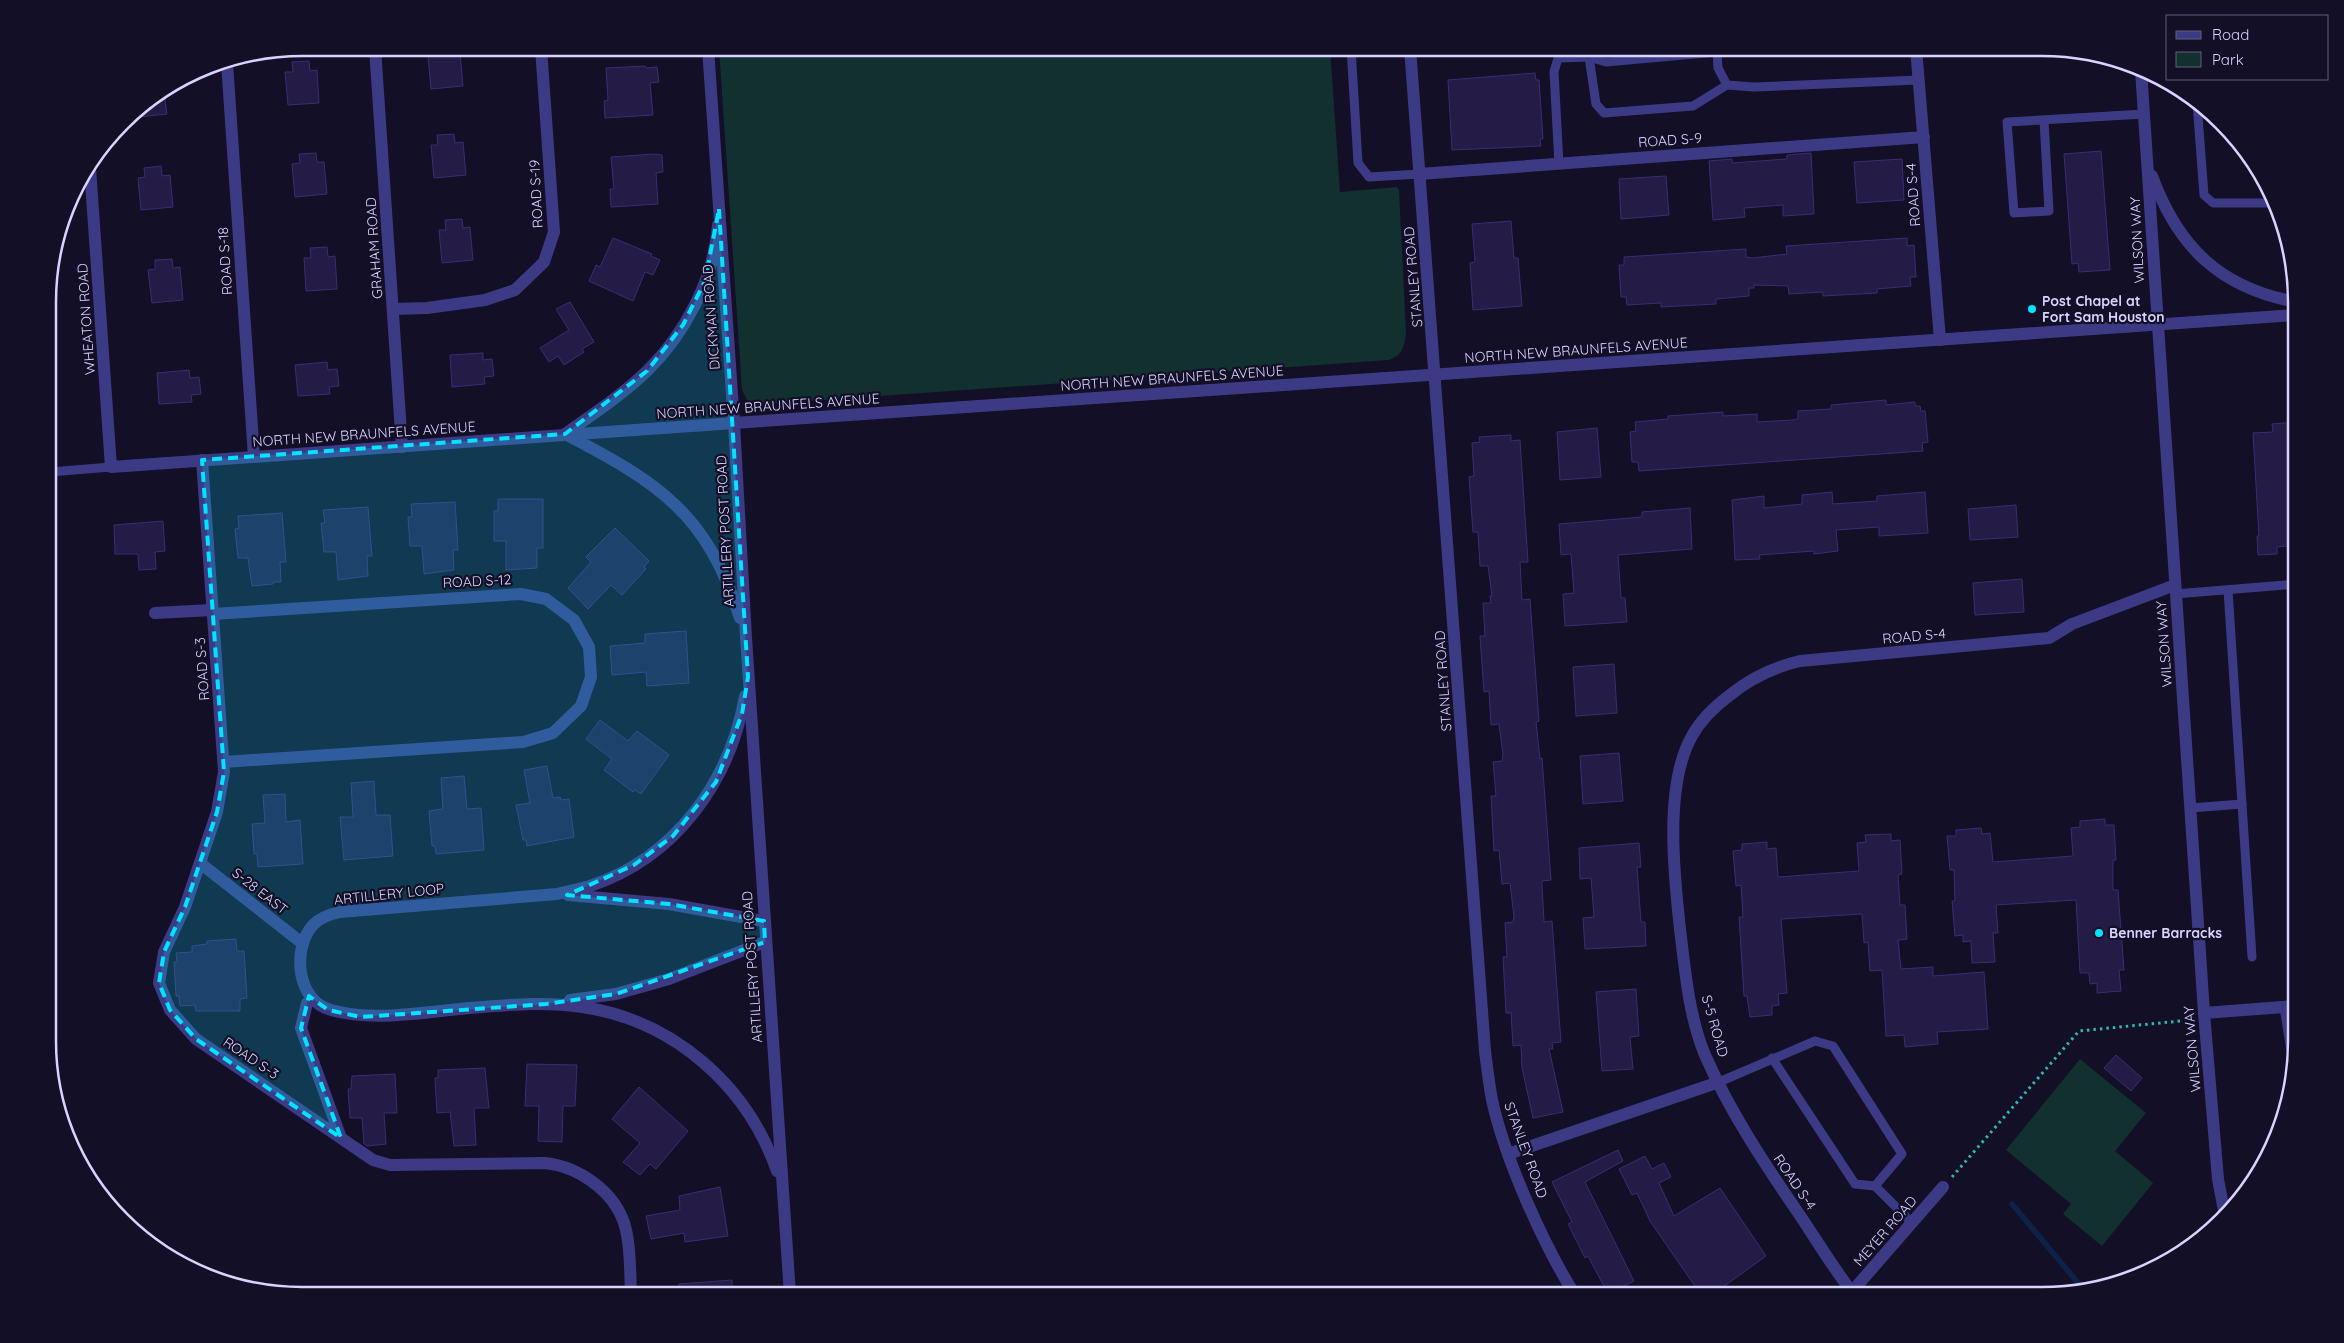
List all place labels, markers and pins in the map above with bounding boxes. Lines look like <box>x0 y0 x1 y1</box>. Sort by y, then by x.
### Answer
place label: Post Chapel at Fort Sam Houston <box>2042 292 2165 326</box>
marker: Post Chapel at Fort Sam Houston <box>2026 303 2038 315</box>
place label: Benner Barracks <box>2109 924 2222 942</box>
marker: Benner Barracks <box>2093 927 2105 939</box>

